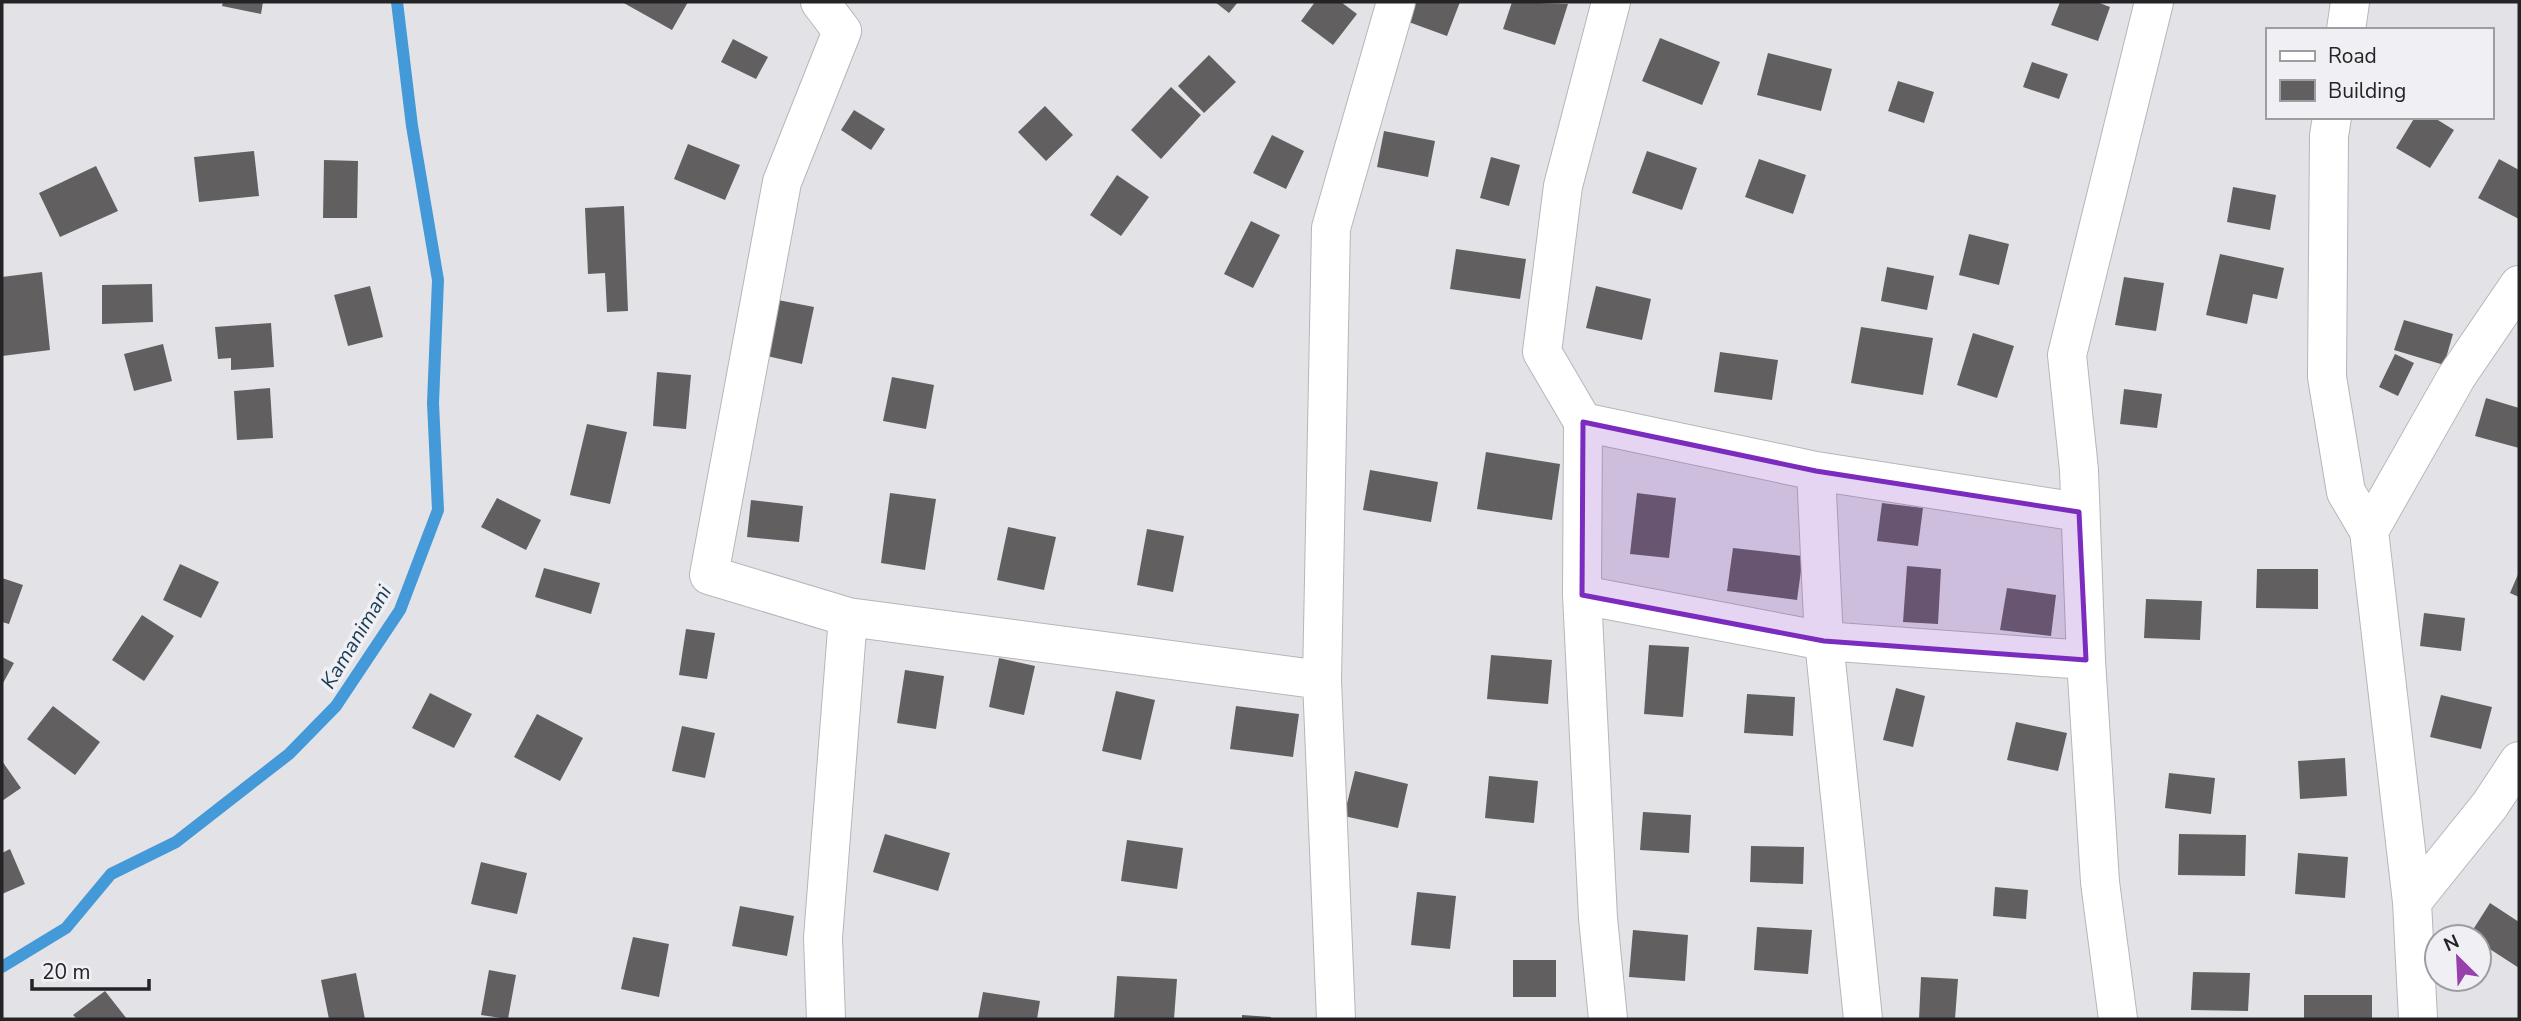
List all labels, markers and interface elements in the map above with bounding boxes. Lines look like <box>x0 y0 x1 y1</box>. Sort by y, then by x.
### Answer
legend <box>2266 28 2493 119</box>
text: Road <box>2328 42 2377 70</box>
text: Building <box>2328 77 2406 105</box>
water label: Kamanimani <box>314 579 398 694</box>
north arrow <box>2423 923 2493 993</box>
text: N <box>2440 929 2463 958</box>
scale bar <box>32 948 149 992</box>
text: 20 m <box>42 958 91 986</box>

